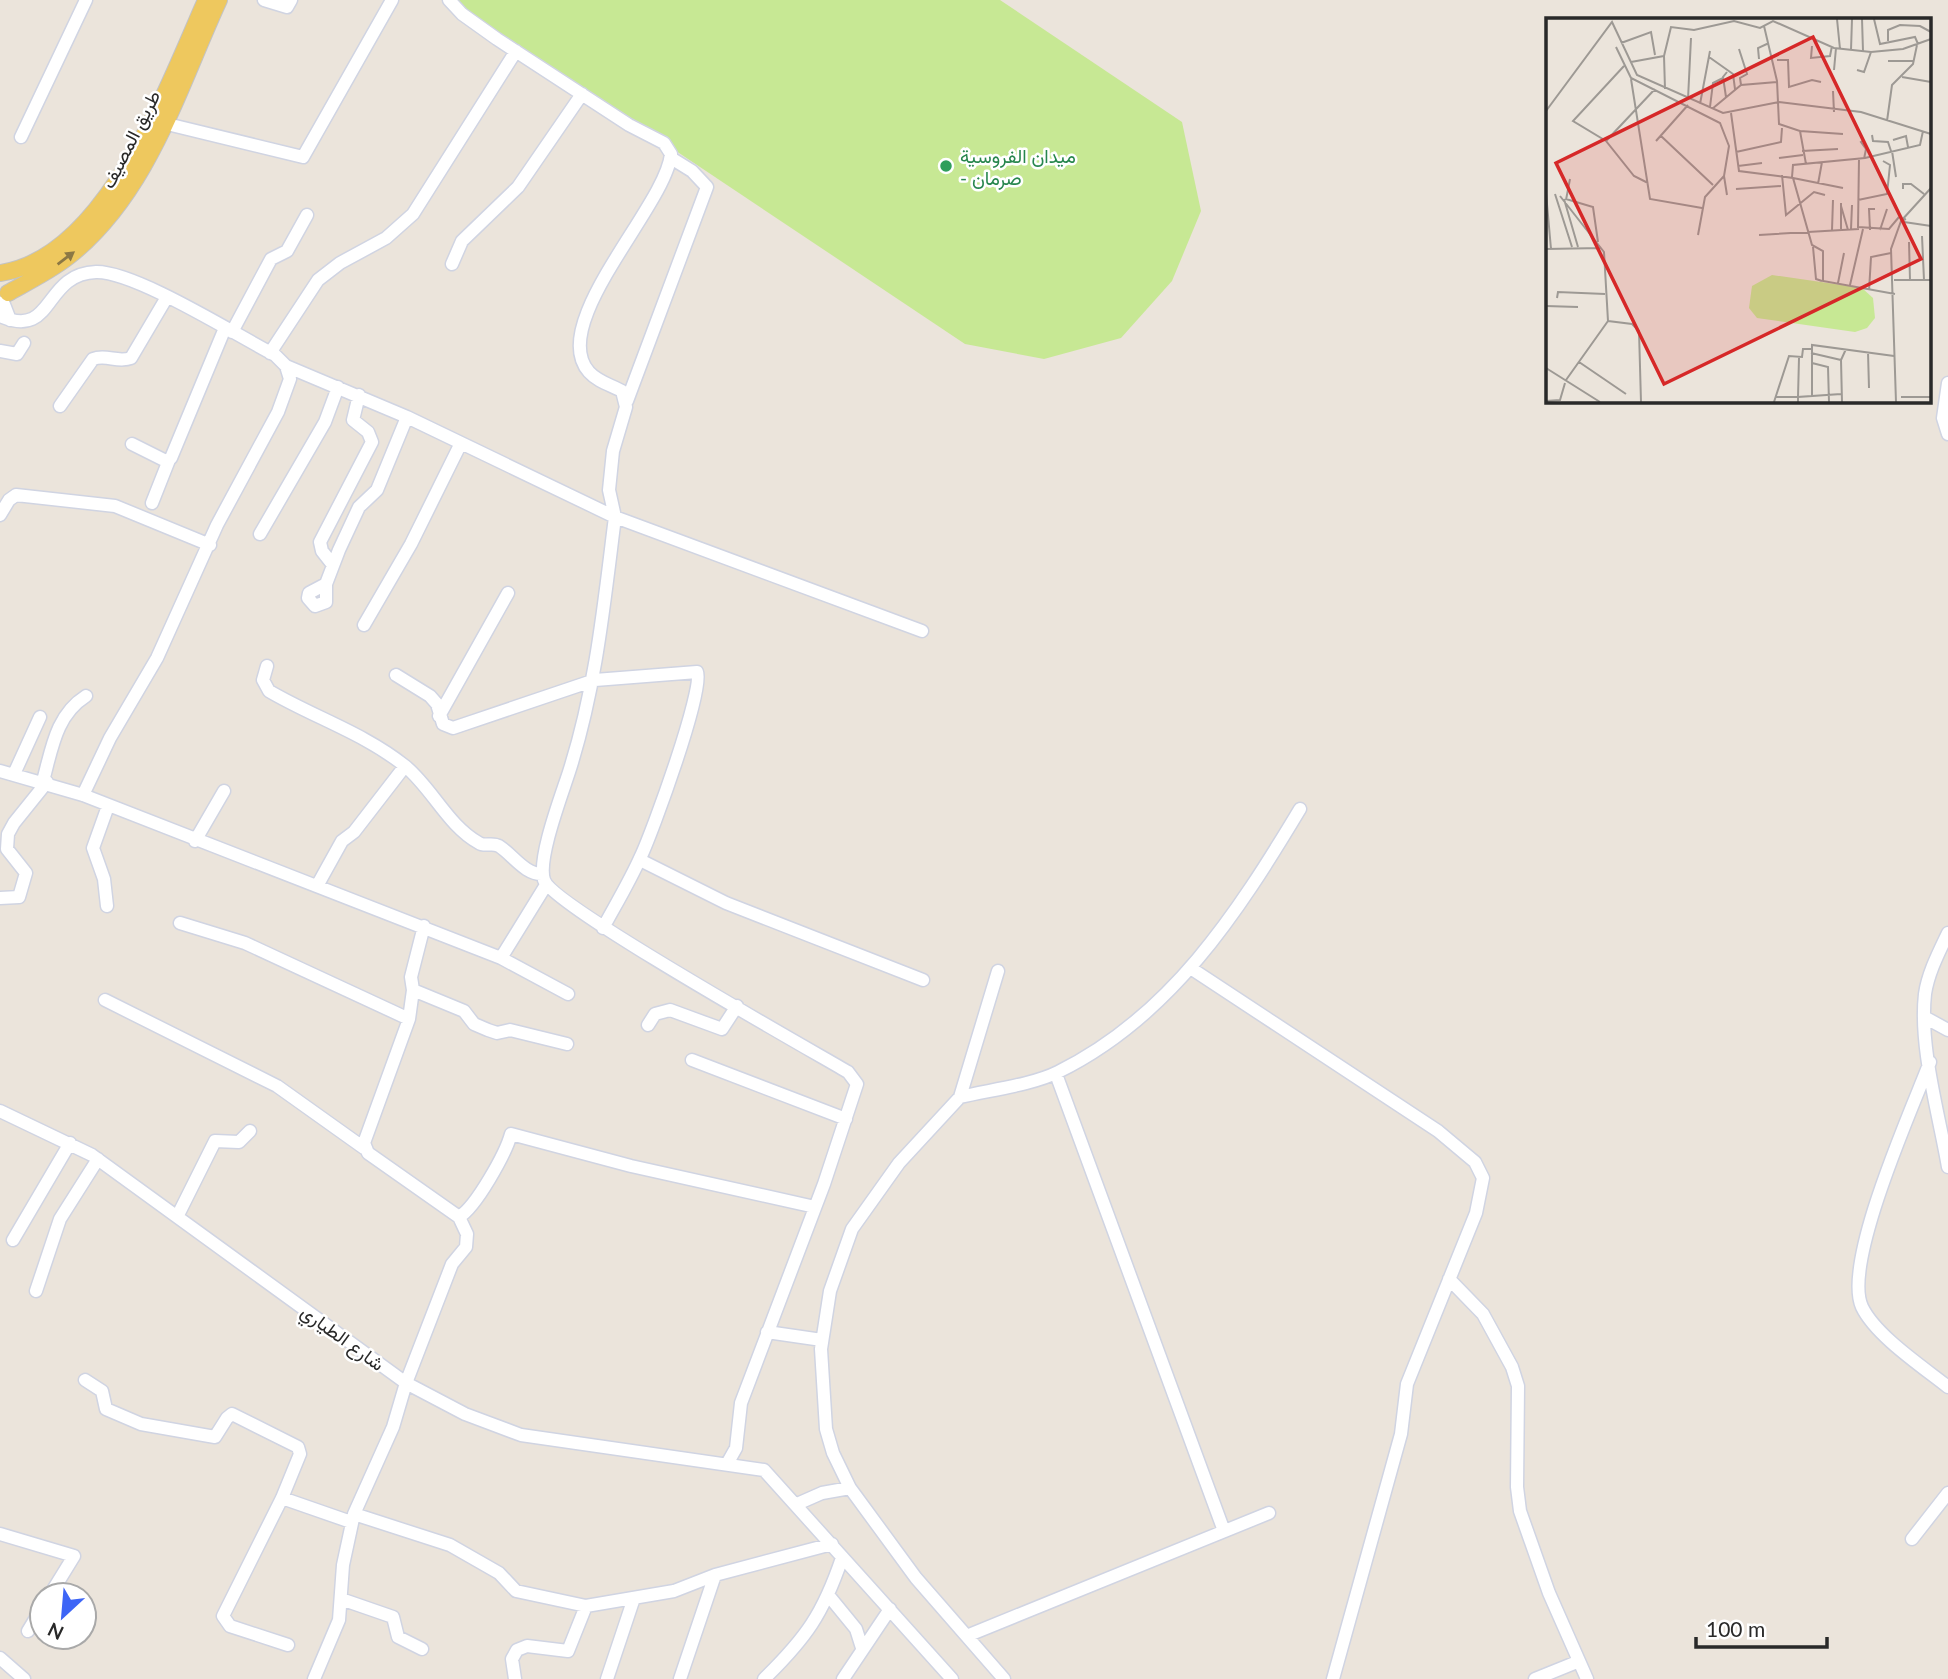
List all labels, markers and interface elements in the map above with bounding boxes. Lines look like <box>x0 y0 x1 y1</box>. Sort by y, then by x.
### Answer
inset map <box>1546 18 1930 402</box>
street label: طريق المصيف <box>96 86 165 192</box>
place label: ميدان الفروسية - صرمان <box>960 144 1076 190</box>
marker: ميدان الفروسية - صرمان <box>938 158 954 174</box>
one-way arrow <box>57 250 75 265</box>
street label: شارع الطياري <box>294 1299 389 1379</box>
north arrow <box>28 1581 98 1651</box>
scale bar <box>1696 1606 1827 1650</box>
text: 100 m <box>1706 1616 1765 1641</box>
text: N <box>44 1618 67 1645</box>

